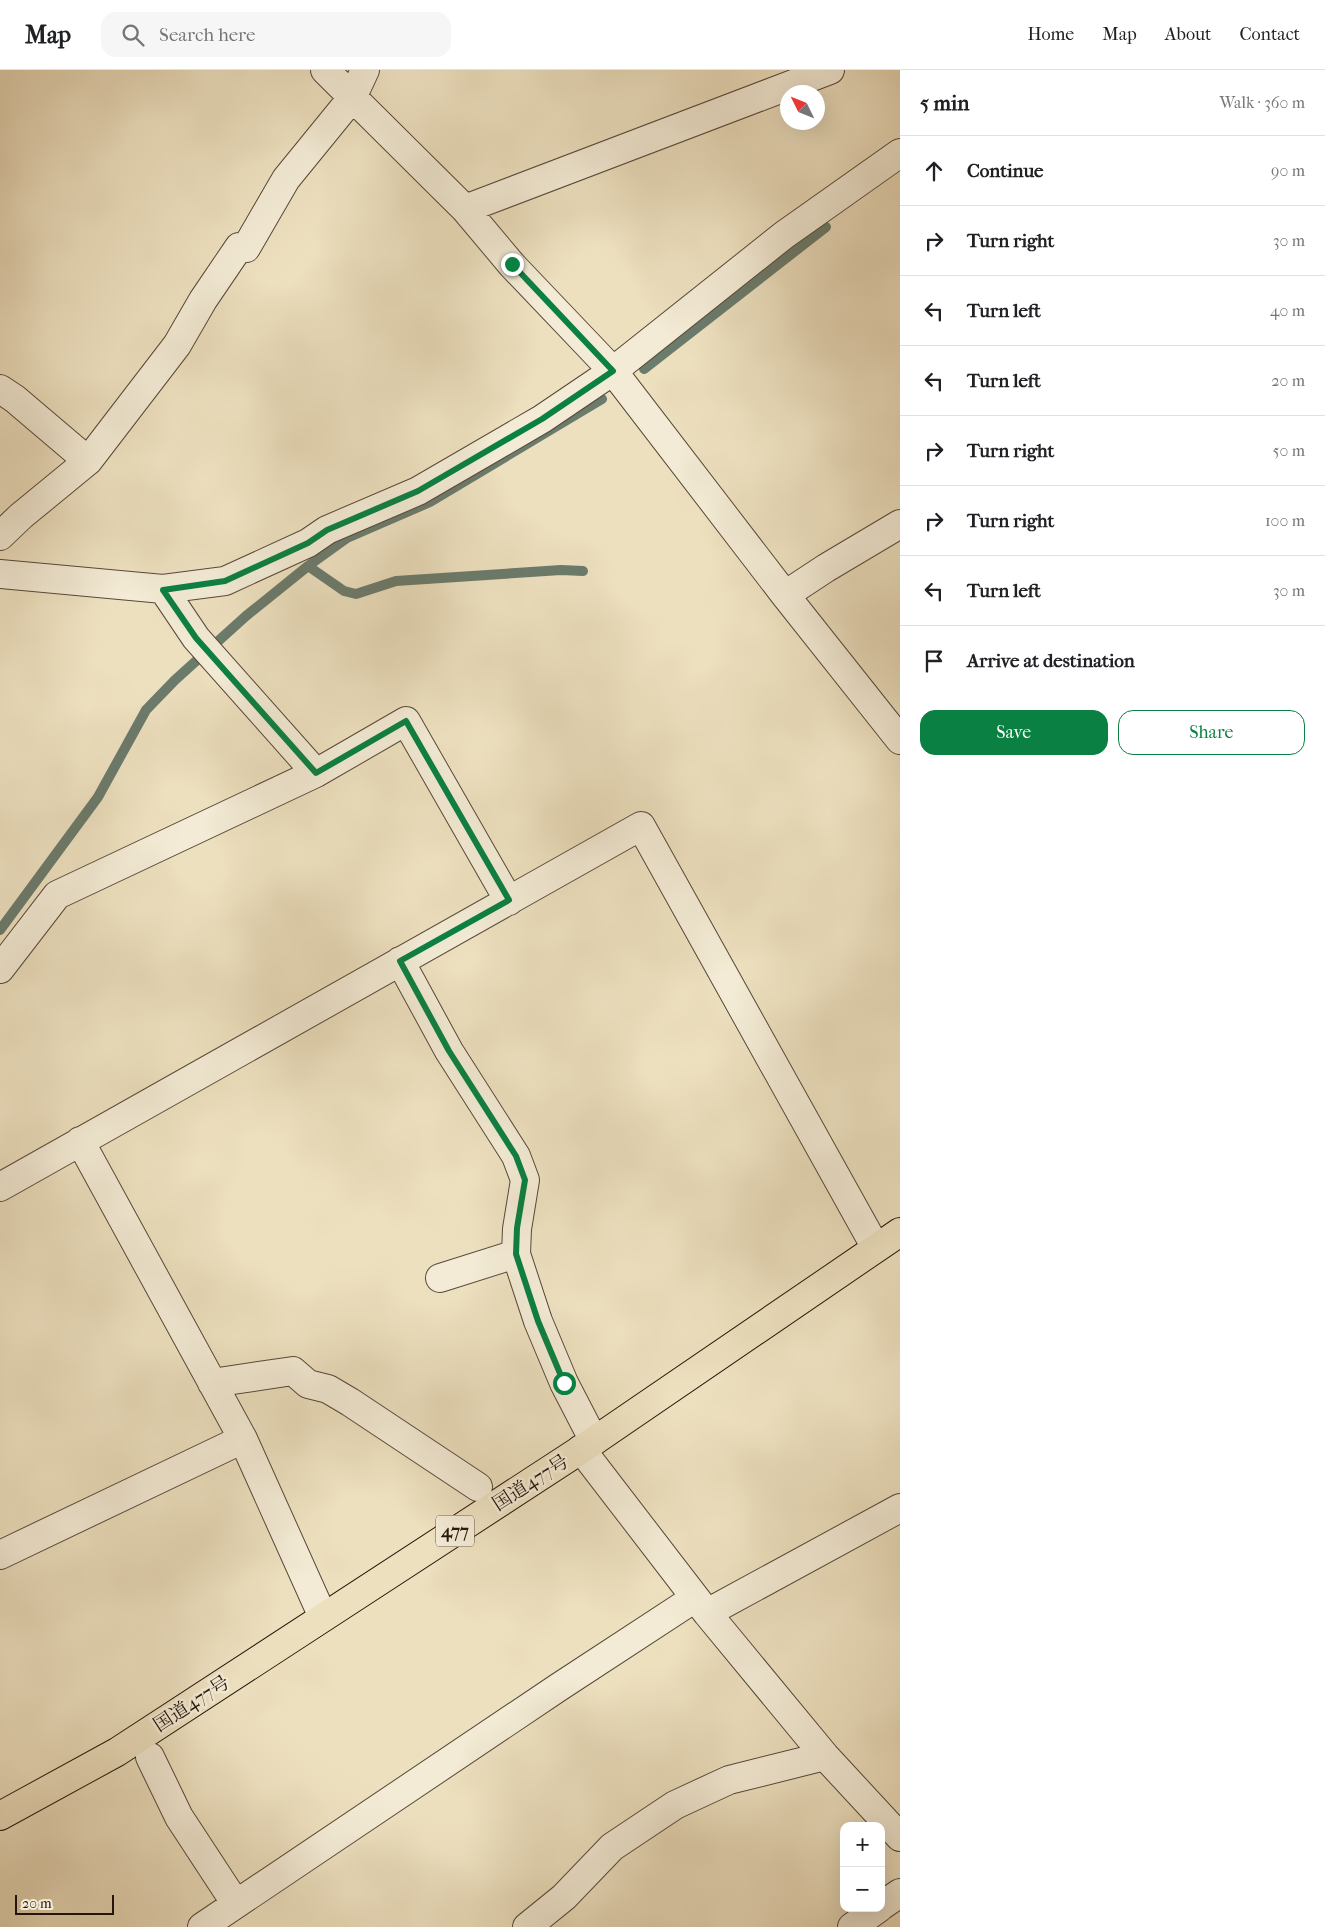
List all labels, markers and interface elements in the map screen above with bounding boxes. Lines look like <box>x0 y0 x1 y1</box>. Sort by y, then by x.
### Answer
search box <box>101 12 451 57</box>
text: Map <box>25 21 71 49</box>
icon: search <box>119 21 147 49</box>
text: Search here <box>159 24 255 46</box>
text: Home <box>1027 24 1074 45</box>
text: Map <box>1102 24 1137 45</box>
text: About <box>1165 24 1211 45</box>
text: Contact <box>1239 24 1300 45</box>
north arrow <box>780 85 825 130</box>
text: 5 min <box>920 91 969 115</box>
text: Walk · 360 m <box>1219 93 1305 112</box>
icon: ahead <box>920 157 948 185</box>
text: Continue <box>967 160 1043 182</box>
text: 90 m <box>1271 161 1305 180</box>
icon: right <box>920 227 948 255</box>
text: Turn right <box>967 230 1054 252</box>
text: 30 m <box>1273 231 1305 250</box>
route end <box>501 253 524 276</box>
icon: left <box>920 297 948 325</box>
text: Turn left <box>967 300 1041 322</box>
text: 40 m <box>1270 301 1305 320</box>
icon: left <box>920 367 948 395</box>
text: Turn left <box>967 370 1041 392</box>
text: 20 m <box>1271 371 1305 390</box>
icon: right <box>920 437 948 465</box>
text: Turn right <box>967 440 1054 462</box>
text: 50 m <box>1273 441 1305 460</box>
icon: right <box>920 507 948 535</box>
text: Turn right <box>967 510 1054 532</box>
text: 100 m <box>1265 511 1305 530</box>
icon: left <box>920 577 948 605</box>
text: Turn left <box>967 580 1041 602</box>
text: 30 m <box>1273 581 1305 600</box>
icon: arrive <box>920 647 948 675</box>
text: Arrive at destination <box>967 650 1135 672</box>
button: Save <box>920 710 1108 755</box>
button: Share <box>1118 710 1305 755</box>
route start <box>553 1372 576 1395</box>
street label: 国道477号 <box>488 1450 573 1515</box>
road number: 477 <box>436 1515 474 1546</box>
street label: 国道477号 <box>149 1671 234 1736</box>
map controls <box>840 1822 885 1912</box>
button: + <box>840 1822 885 1867</box>
button: − <box>840 1867 885 1912</box>
scale bar <box>15 1892 114 1915</box>
text: 20 m <box>22 1895 52 1912</box>

